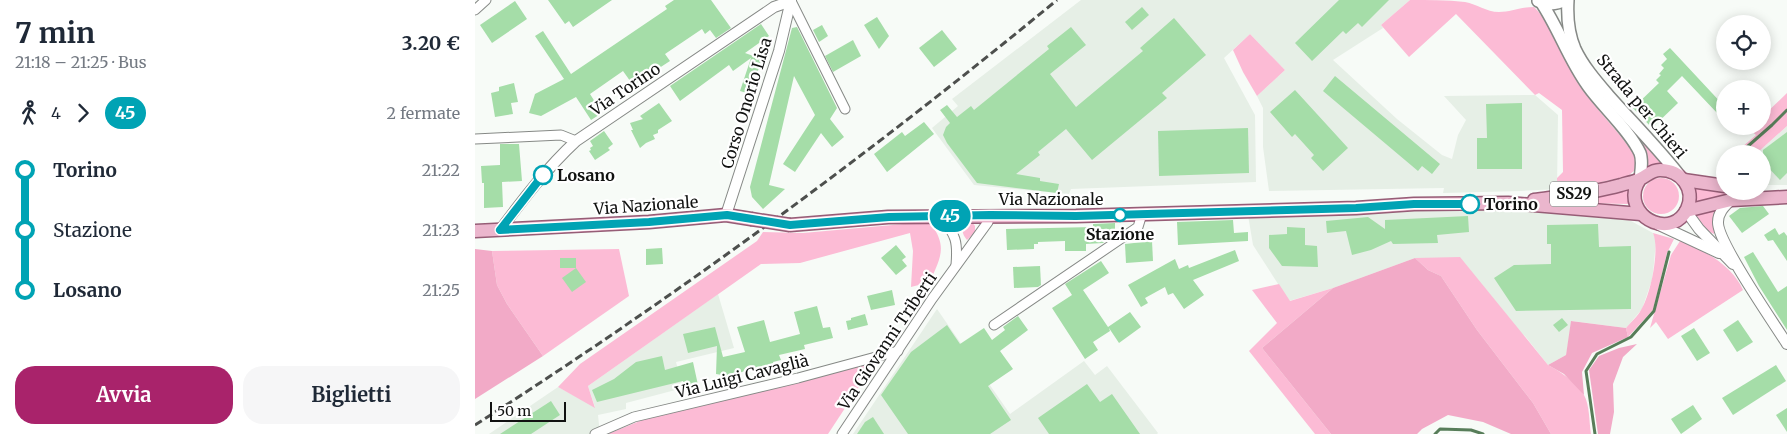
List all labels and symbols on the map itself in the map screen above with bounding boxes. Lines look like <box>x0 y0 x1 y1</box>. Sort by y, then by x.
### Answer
street label: Corso Onorio Lisa <box>717 35 776 171</box>
street label: Strada per Chieri <box>1593 50 1691 162</box>
street label: Via Torino <box>585 58 664 120</box>
marker: Losano <box>533 165 553 185</box>
place label: Losano <box>557 165 615 185</box>
road number: SS29 <box>1550 182 1598 206</box>
street label: Via Nazionale <box>998 189 1103 209</box>
street label: Via Nazionale <box>592 191 699 219</box>
marker: Torino <box>1460 194 1480 214</box>
place label: Torino <box>1484 194 1538 214</box>
line badge: 45 <box>927 200 973 232</box>
marker: Stazione <box>1113 208 1127 222</box>
place label: Stazione <box>1086 224 1155 244</box>
street label: Via Giovanni Triberti <box>833 268 941 415</box>
street label: Via Luigi Cavaglià <box>672 350 811 402</box>
scale bar <box>490 399 566 422</box>

